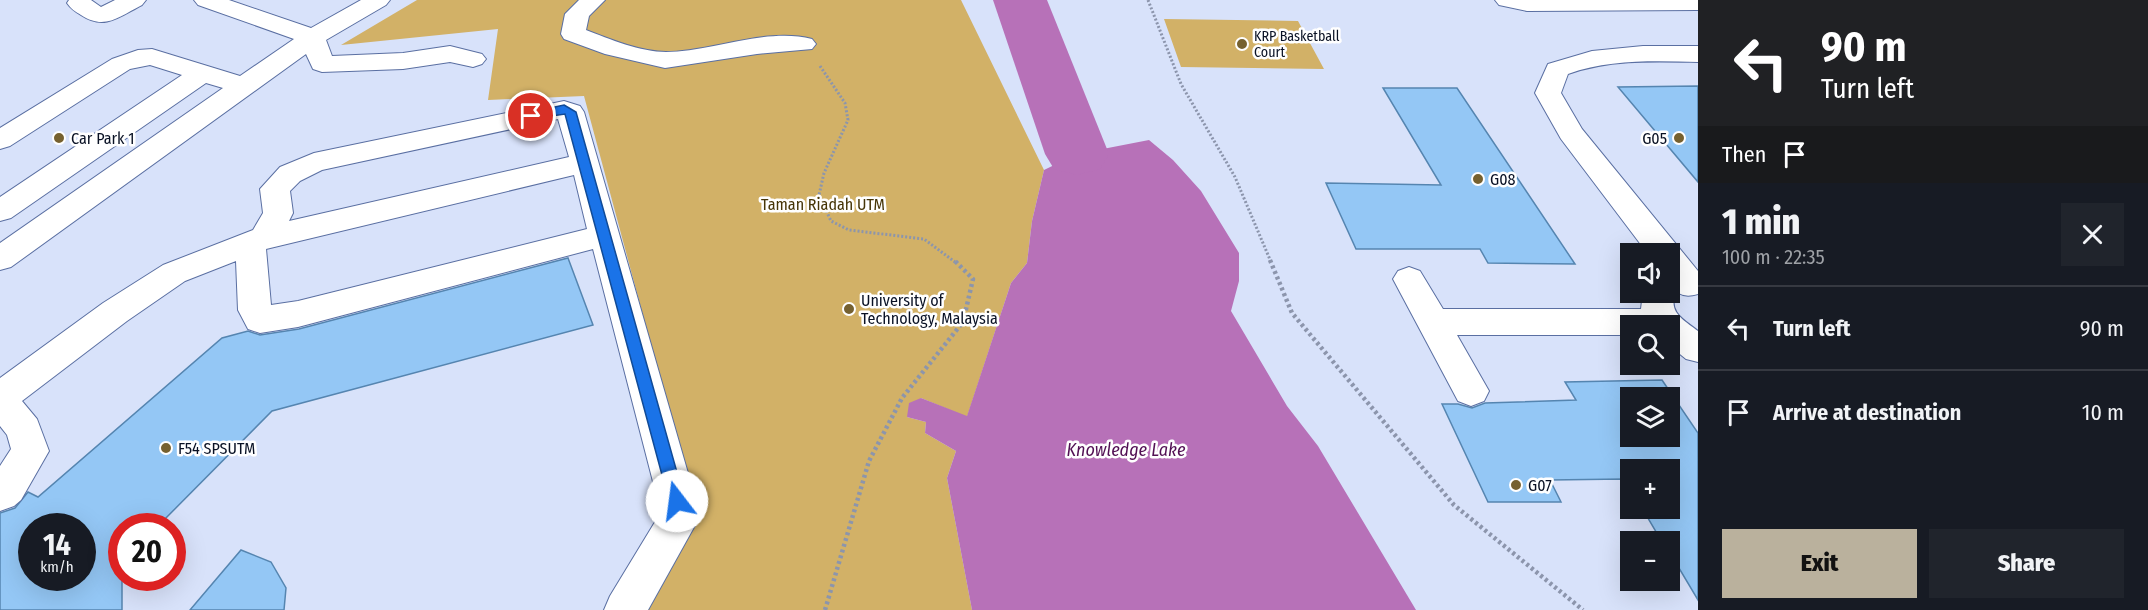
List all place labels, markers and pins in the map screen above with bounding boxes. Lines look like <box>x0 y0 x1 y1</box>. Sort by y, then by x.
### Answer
place label: KRP Basketball Court <box>1254 28 1340 61</box>
marker: KRP Basketball Court <box>1235 37 1249 51</box>
pin <box>505 90 556 141</box>
place label: Car Park 1 <box>71 129 135 148</box>
place label: G05 <box>1642 129 1667 148</box>
marker: Car Park 1 <box>52 131 66 145</box>
marker: G05 <box>1672 131 1686 145</box>
place label: G08 <box>1490 170 1516 189</box>
marker: G08 <box>1471 172 1485 186</box>
place label: University of Technology, Malaysia <box>861 291 998 328</box>
marker: University of Technology, Malaysia <box>842 302 856 316</box>
place label: F54 SPSUTM <box>178 439 255 458</box>
marker: F54 SPSUTM <box>159 441 173 455</box>
place label: G07 <box>1528 476 1552 495</box>
marker: G07 <box>1509 478 1523 492</box>

